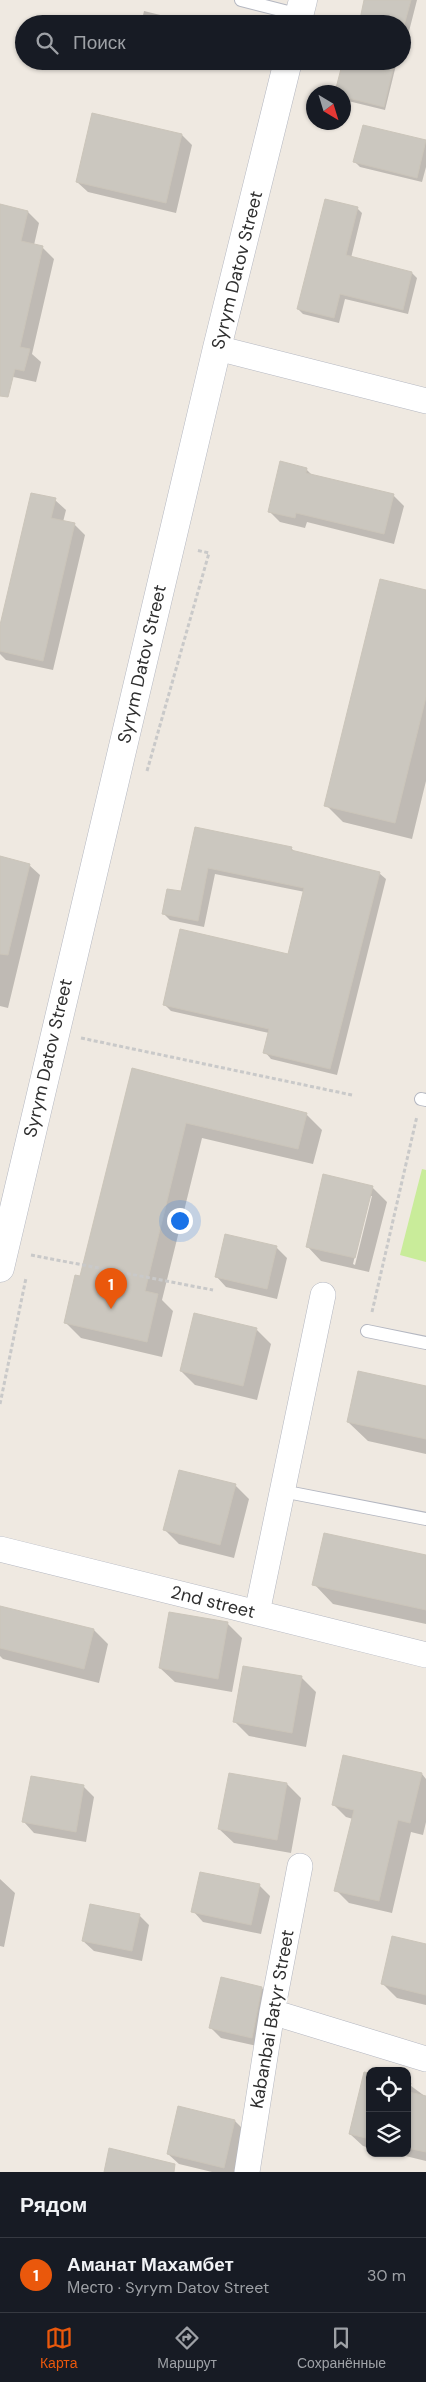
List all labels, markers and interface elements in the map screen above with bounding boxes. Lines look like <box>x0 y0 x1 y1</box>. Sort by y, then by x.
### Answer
search box <box>15 15 411 70</box>
icon: search <box>33 29 61 57</box>
text: Поиск <box>73 30 126 55</box>
north arrow <box>306 85 351 130</box>
street label: Syrym Datov Street <box>206 188 268 352</box>
street label: Syrym Datov Street <box>112 582 172 746</box>
street label: Syrym Datov Street <box>18 976 78 1140</box>
your location <box>167 1208 193 1234</box>
pin: 1 <box>95 1268 127 1309</box>
street label: 2nd street <box>168 1580 258 1624</box>
street label: Kabanbai Batyr Street <box>244 1928 300 2110</box>
map controls <box>366 2067 411 2157</box>
button: locate <box>366 2067 411 2112</box>
button: layers <box>366 2112 411 2157</box>
text: Рядом <box>20 2191 87 2219</box>
text: Аманат Махамбет <box>67 2252 234 2277</box>
text: 1 <box>33 2265 39 2286</box>
text: 30 m <box>367 2265 406 2286</box>
text: Место · Syrym Datov Street <box>67 2277 269 2298</box>
tab: Карта <box>40 2324 77 2372</box>
tab: Маршрут <box>157 2324 217 2372</box>
tab: Сохранённые <box>297 2324 386 2372</box>

